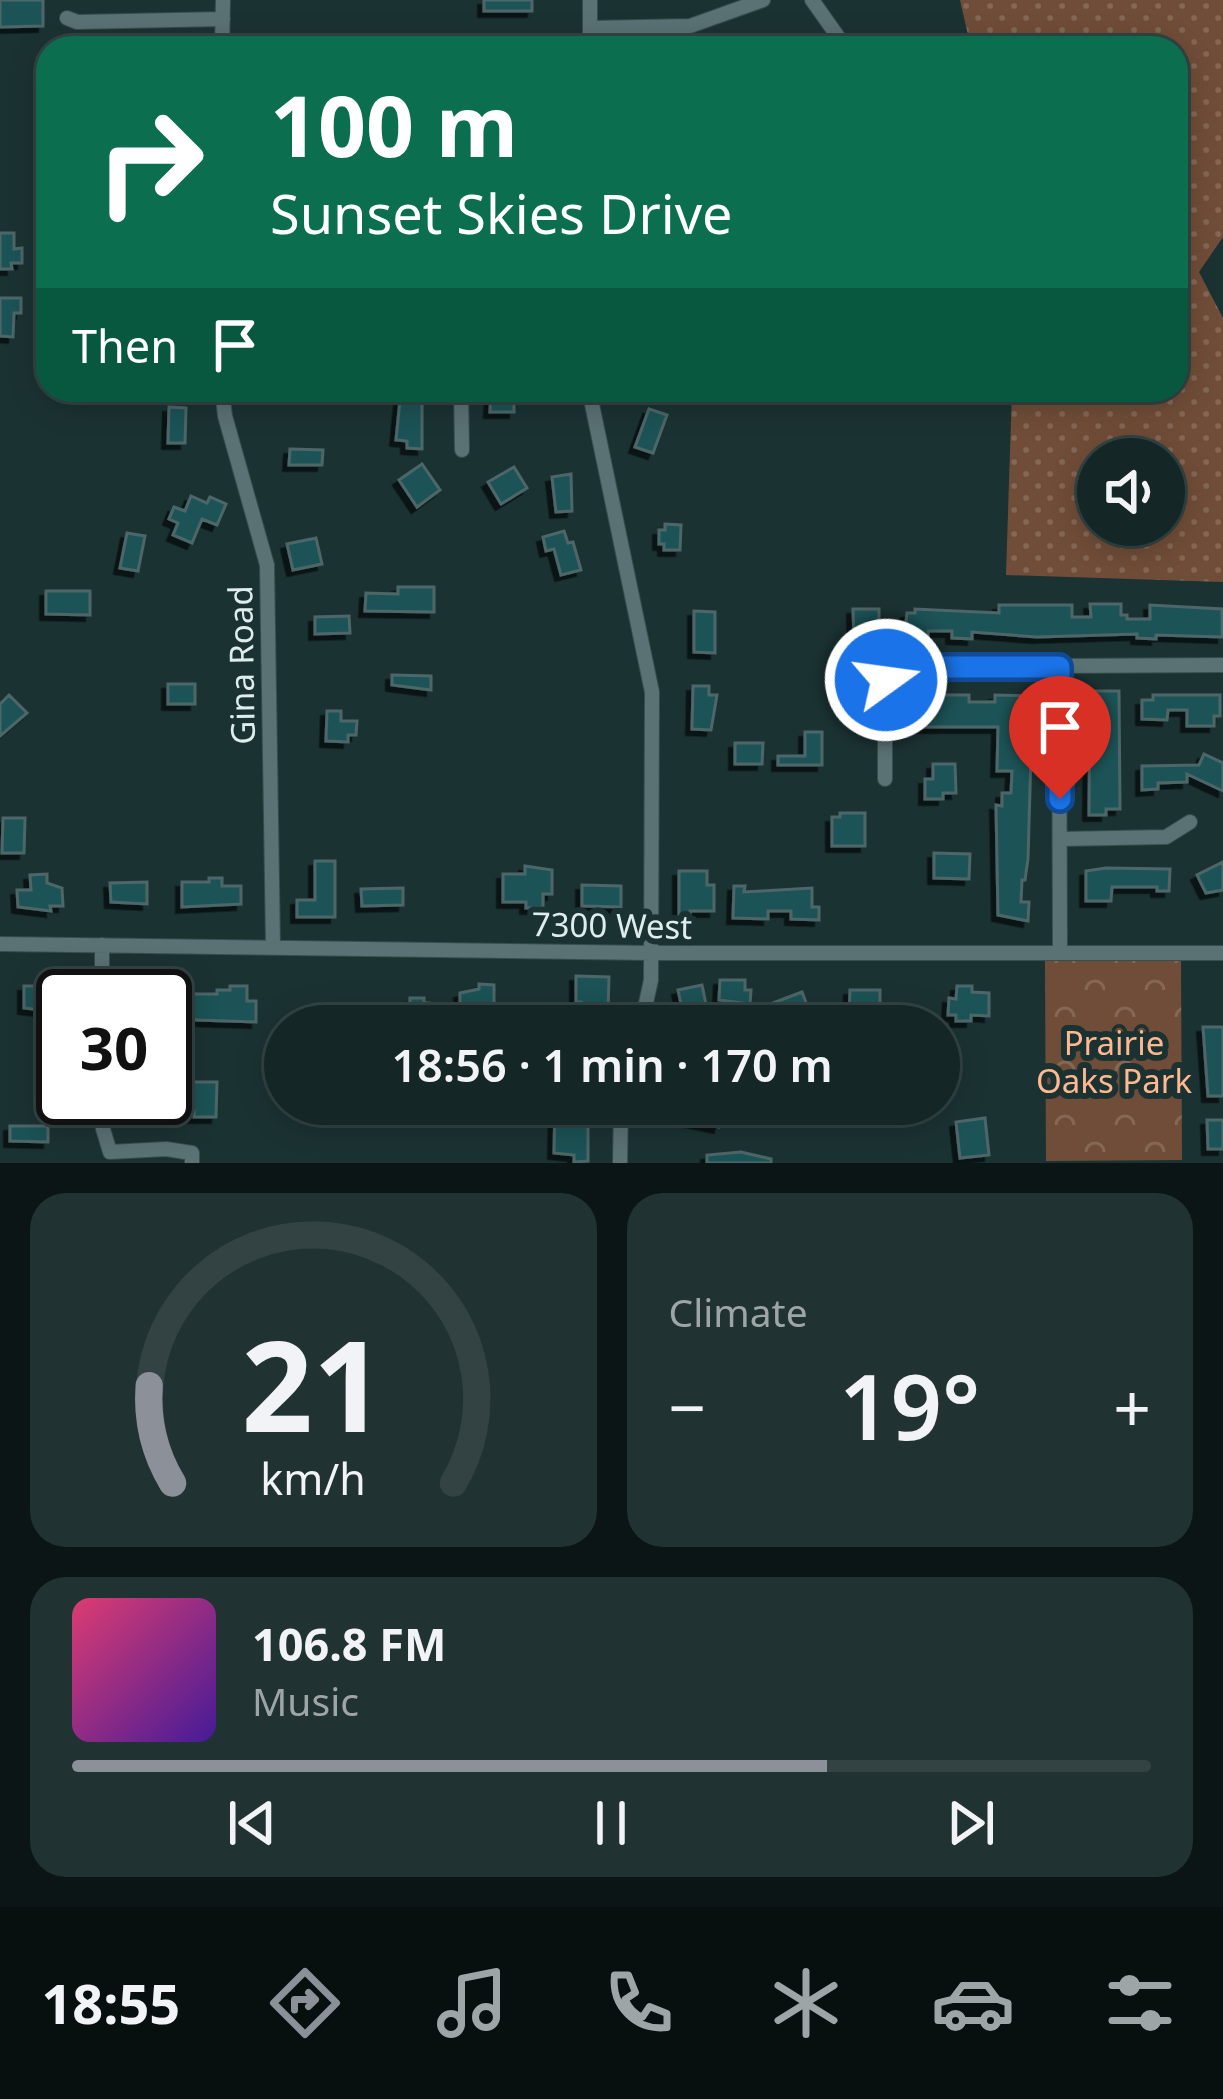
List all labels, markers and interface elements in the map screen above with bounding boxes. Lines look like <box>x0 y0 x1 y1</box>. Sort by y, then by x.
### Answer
text: 100 m <box>270 67 518 182</box>
icon: right <box>72 84 228 240</box>
text: Sunset Skies Drive <box>270 176 733 250</box>
icon: arrive <box>202 312 268 378</box>
text: Then <box>72 315 178 376</box>
map controls <box>1077 438 1185 546</box>
button: sound <box>1077 438 1185 546</box>
street label: Gina Road <box>217 585 265 745</box>
position arrow <box>823 617 949 743</box>
pin <box>1009 676 1111 799</box>
icon: arrive <box>1027 694 1093 760</box>
street label: 7300 West <box>531 901 693 949</box>
speed limit sign: 30 <box>36 969 192 1125</box>
park label: Prairie Oaks Park <box>1036 1020 1192 1103</box>
text: 18:56 · 1 min · 170 m <box>391 1034 833 1095</box>
text: Climate <box>669 1285 808 1338</box>
text: 21 <box>242 1299 385 1469</box>
text: 19° <box>839 1344 980 1466</box>
text: − <box>669 1361 706 1451</box>
text: + <box>1113 1361 1151 1451</box>
text: km/h <box>261 1449 366 1508</box>
text: 106.8 FM <box>252 1613 446 1674</box>
text: Music <box>252 1674 359 1727</box>
icon: previous <box>219 1790 285 1856</box>
icon: pause <box>578 1790 644 1856</box>
icon: next <box>938 1790 1004 1856</box>
icon: directions <box>263 1961 347 2045</box>
icon: music <box>430 1961 514 2045</box>
icon: phone <box>597 1961 681 2045</box>
icon: climate <box>764 1961 848 2045</box>
icon: car <box>931 1961 1015 2045</box>
icon: filters <box>1098 1961 1182 2045</box>
text: 18:55 <box>41 1966 180 2040</box>

